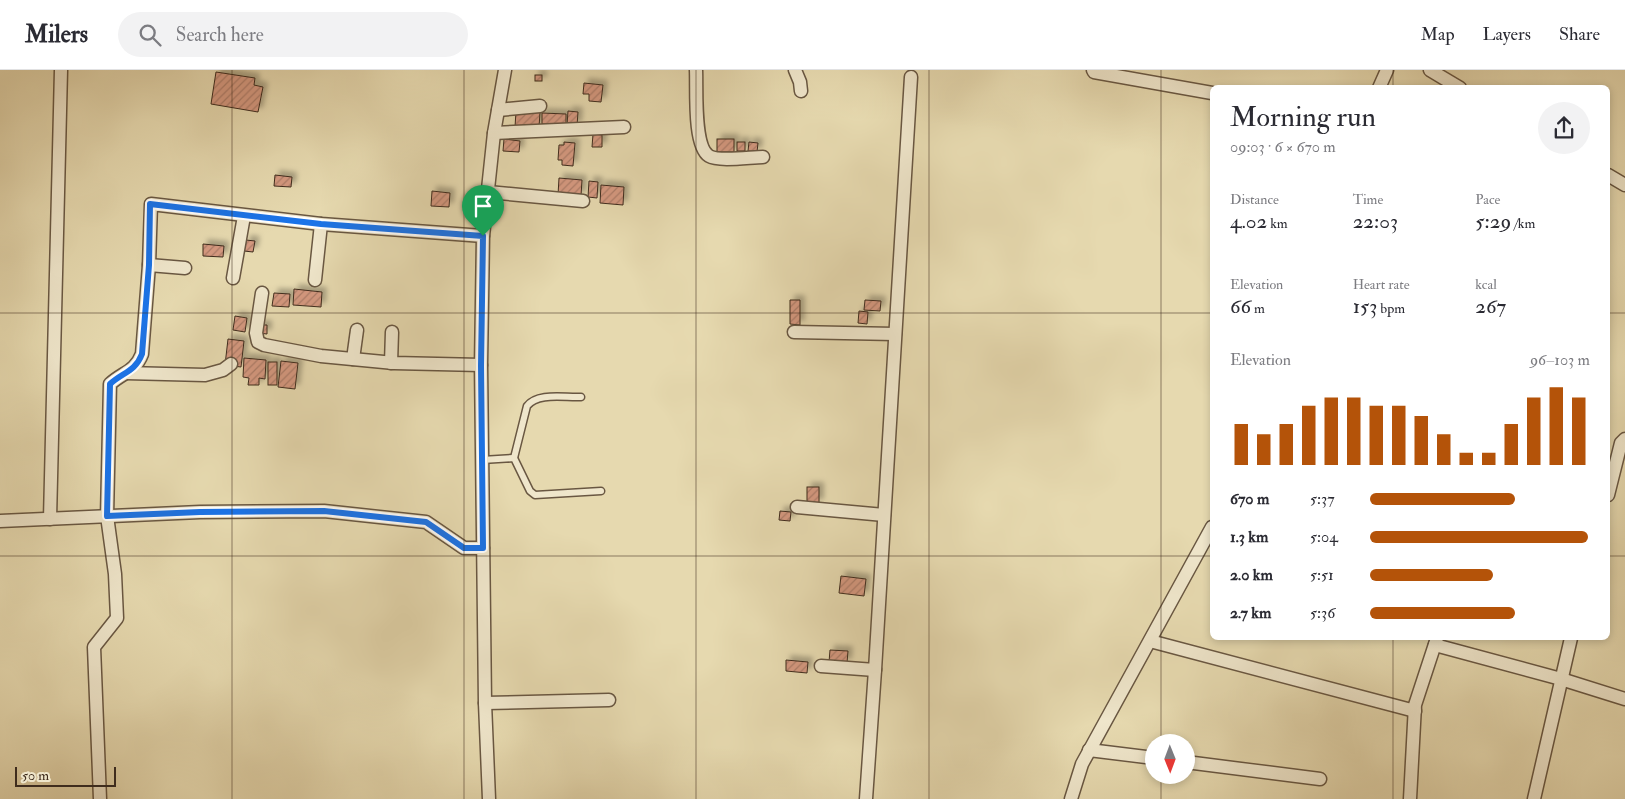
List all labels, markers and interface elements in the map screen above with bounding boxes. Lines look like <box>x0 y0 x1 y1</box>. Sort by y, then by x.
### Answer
search box <box>118 12 468 57</box>
text: Milers <box>25 19 88 50</box>
icon: search <box>136 21 164 49</box>
text: Search here <box>176 23 264 47</box>
text: Map <box>1421 23 1455 46</box>
text: Layers <box>1483 23 1531 46</box>
text: Share <box>1559 23 1600 46</box>
text: Morning run <box>1230 100 1376 135</box>
button: share <box>1538 102 1590 154</box>
text: 09:03 · 6 × 670 m <box>1230 137 1336 157</box>
pin <box>462 185 504 236</box>
text: Distance <box>1230 191 1279 208</box>
text: Time <box>1353 191 1383 208</box>
text: Pace <box>1475 191 1500 208</box>
icon: arrive <box>469 192 497 220</box>
text: 4.02 <box>1230 208 1267 235</box>
text: 22:03 <box>1353 208 1398 235</box>
text: 5:29 <box>1475 208 1511 235</box>
text: km <box>1267 215 1288 232</box>
text: /km <box>1511 215 1535 232</box>
text: Elevation <box>1230 276 1283 293</box>
text: Heart rate <box>1353 276 1410 293</box>
text: kcal <box>1475 276 1497 293</box>
text: 66 <box>1230 293 1251 320</box>
text: 153 <box>1353 293 1377 320</box>
text: 267 <box>1475 293 1506 320</box>
text: m <box>1251 300 1265 317</box>
text: bpm <box>1377 300 1405 317</box>
text: Elevation <box>1230 350 1291 370</box>
text: 96–103 m <box>1530 350 1590 370</box>
text: 670 m <box>1230 489 1269 509</box>
text: 5:37 <box>1310 489 1334 509</box>
text: 1.3 km <box>1230 527 1268 547</box>
text: 5:04 <box>1310 527 1338 547</box>
text: 2.0 km <box>1230 565 1273 585</box>
text: 5:51 <box>1310 565 1334 585</box>
text: 2.7 km <box>1230 603 1271 623</box>
text: 5:36 <box>1310 603 1335 623</box>
north arrow <box>1145 734 1195 784</box>
map controls <box>1145 734 1195 784</box>
scale bar <box>15 764 116 787</box>
text: 50 m <box>22 767 49 784</box>

